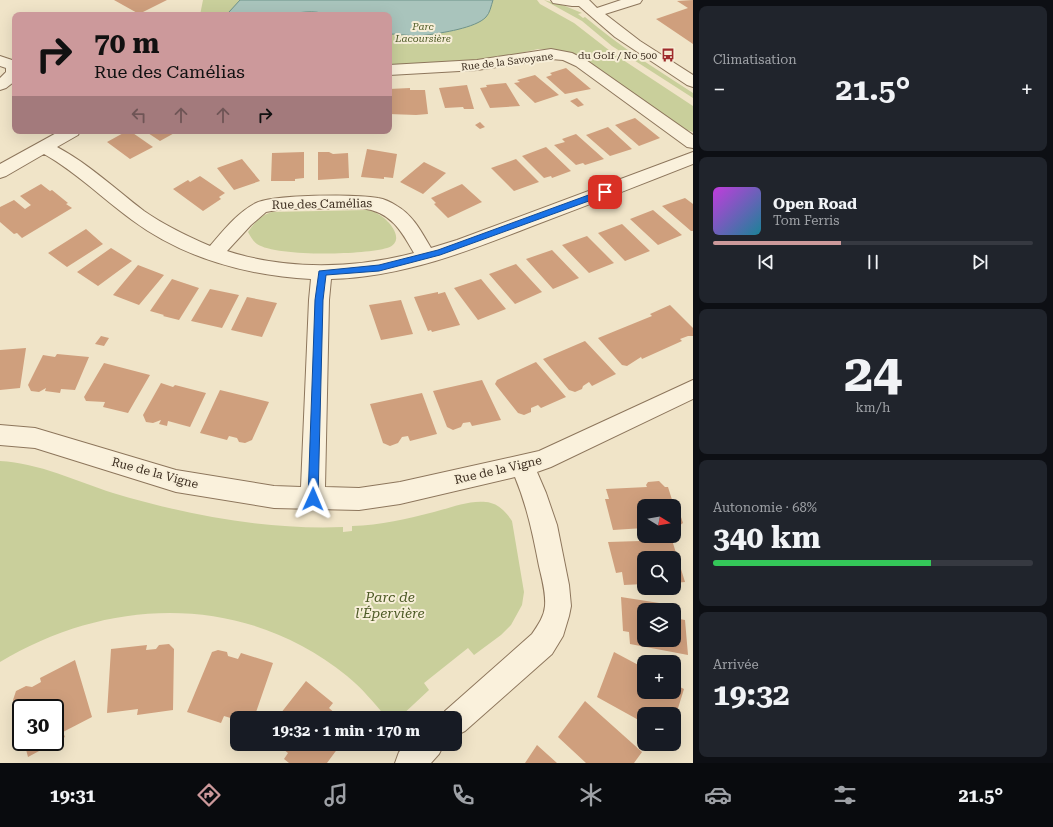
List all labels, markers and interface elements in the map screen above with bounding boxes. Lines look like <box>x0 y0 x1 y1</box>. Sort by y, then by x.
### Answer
park label: Parc Lacoursière <box>394 21 451 44</box>
text: 70 m <box>94 27 159 60</box>
icon: right <box>28 28 80 80</box>
bus stop icon: du Golf / No 500 <box>660 47 676 63</box>
street label: Rue de la Savoyane <box>460 50 554 73</box>
place label: du Golf / No 500 <box>578 50 657 61</box>
text: Climatisation <box>713 52 797 67</box>
text: Rue des Camélias <box>94 61 245 82</box>
text: 21.5° <box>836 72 910 107</box>
text: − <box>713 77 725 102</box>
text: + <box>1021 77 1033 102</box>
icon: left <box>128 104 150 126</box>
icon: ahead <box>170 104 192 126</box>
icon: ahead <box>212 104 234 126</box>
icon: right <box>254 104 276 126</box>
pin <box>588 175 622 209</box>
icon: arrive <box>594 181 616 203</box>
text: Open Road <box>773 195 857 213</box>
street label: Rue des Camélias <box>272 196 373 212</box>
text: Tom Ferris <box>773 213 839 228</box>
icon: previous <box>755 251 777 273</box>
icon: pause <box>862 251 884 273</box>
icon: next <box>969 251 991 273</box>
text: 24 <box>844 343 902 404</box>
text: km/h <box>856 400 890 415</box>
street label: Rue de la Vigne <box>453 453 543 487</box>
street label: Rue de la Vigne <box>110 455 200 491</box>
position arrow <box>292 478 334 520</box>
north arrow <box>637 499 681 543</box>
map controls <box>637 499 681 751</box>
text: Autonomie · 68% <box>713 500 817 515</box>
text: 340 km <box>713 520 821 555</box>
button: search <box>637 551 681 595</box>
park label: Parc de l'Épervière <box>355 589 425 621</box>
button: layers <box>637 603 681 647</box>
button: + <box>637 655 681 699</box>
text: Arrivée <box>713 657 759 672</box>
text: 19:32 <box>713 677 790 712</box>
speed limit sign: 30 <box>12 699 64 751</box>
button: − <box>637 707 681 751</box>
text: 19:32 · 1 min · 170 m <box>272 722 420 740</box>
icon: directions <box>195 781 223 809</box>
icon: music <box>322 781 350 809</box>
icon: phone <box>449 781 477 809</box>
icon: climate <box>577 781 605 809</box>
icon: car <box>704 781 732 809</box>
icon: filters <box>831 781 859 809</box>
text: 19:31 <box>50 785 96 806</box>
text: 21.5° <box>958 785 1003 806</box>

